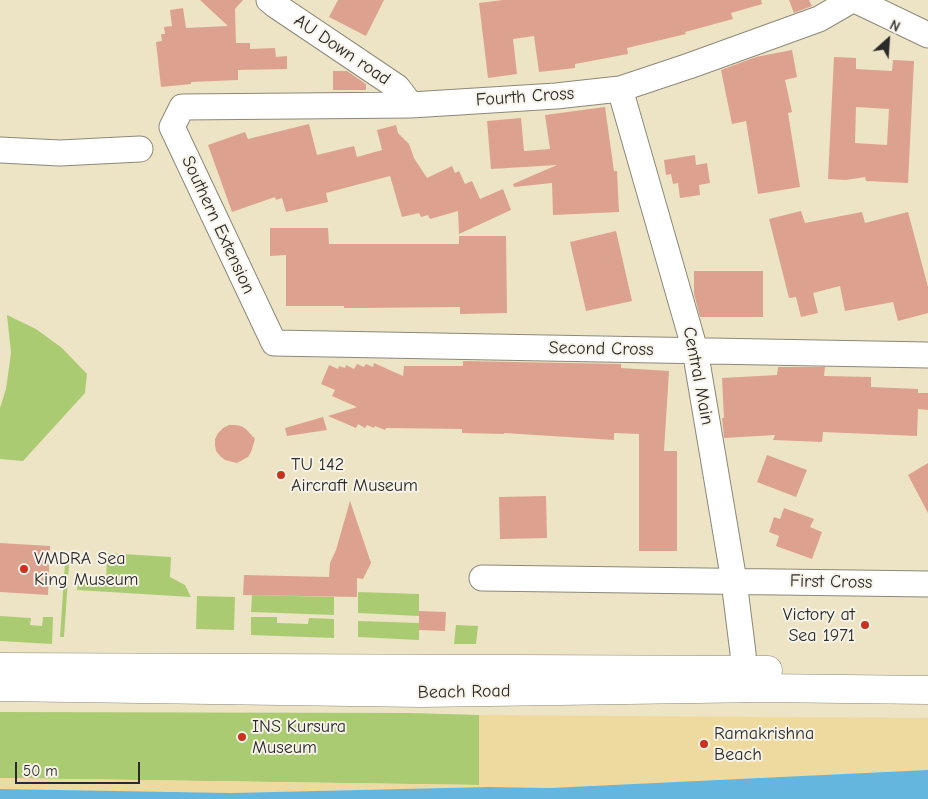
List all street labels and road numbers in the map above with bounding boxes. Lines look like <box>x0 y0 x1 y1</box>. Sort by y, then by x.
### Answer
street label: AU Down road <box>290 10 394 90</box>
street label: Fourth Cross <box>475 83 575 111</box>
street label: Southern Extension <box>177 153 259 297</box>
street label: Central Main <box>678 325 718 427</box>
street label: Second Cross <box>548 337 654 361</box>
street label: First Cross <box>790 570 872 594</box>
street label: Beach Road <box>417 680 511 704</box>

